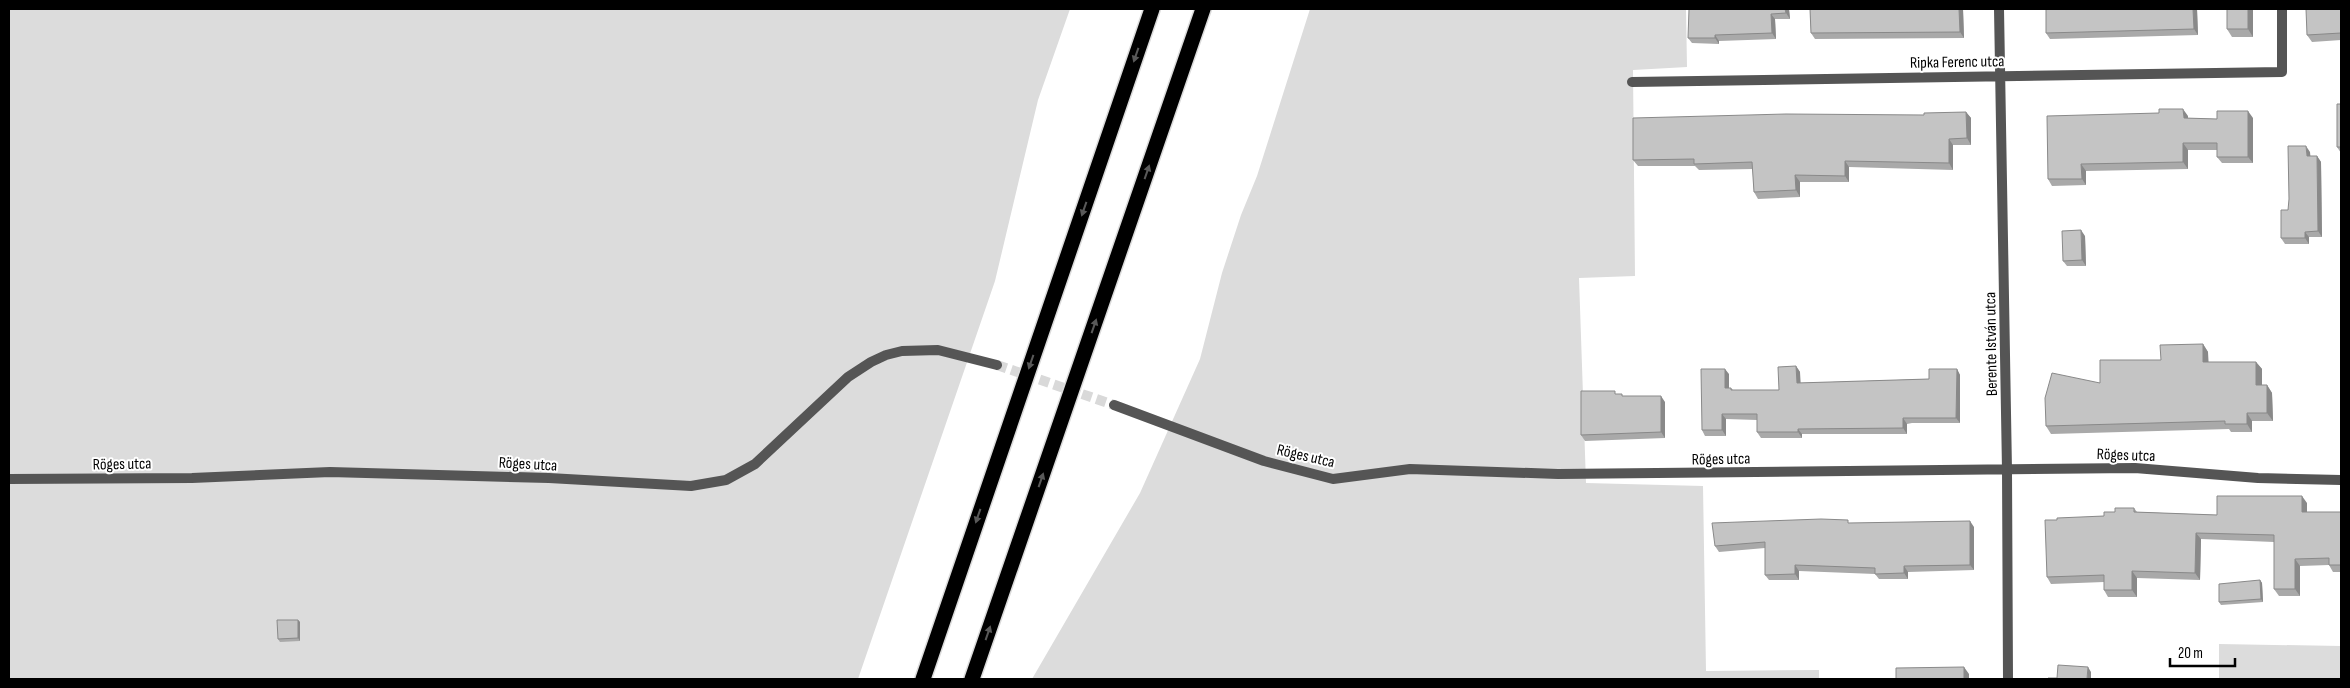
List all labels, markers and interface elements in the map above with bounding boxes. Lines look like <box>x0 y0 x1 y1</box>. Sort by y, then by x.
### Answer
one-way arrow <box>1132 48 1140 63</box>
street label: Ripka Ferenc utca <box>1910 52 2004 73</box>
one-way arrow <box>1144 165 1151 180</box>
one-way arrow <box>1079 201 1087 216</box>
street label: Berente István utca <box>1981 292 2002 396</box>
one-way arrow <box>1090 318 1098 333</box>
one-way arrow <box>1027 355 1034 370</box>
street label: Röges utca <box>1275 441 1336 472</box>
street label: Röges utca <box>2096 445 2156 466</box>
street label: Röges utca <box>1692 449 1751 470</box>
street label: Röges utca <box>498 453 558 476</box>
street label: Röges utca <box>93 454 152 475</box>
one-way arrow <box>1038 472 1045 487</box>
one-way arrow <box>974 509 982 524</box>
one-way arrow <box>984 625 992 640</box>
scale bar <box>2170 636 2235 668</box>
text: 20 m <box>2178 644 2203 663</box>

